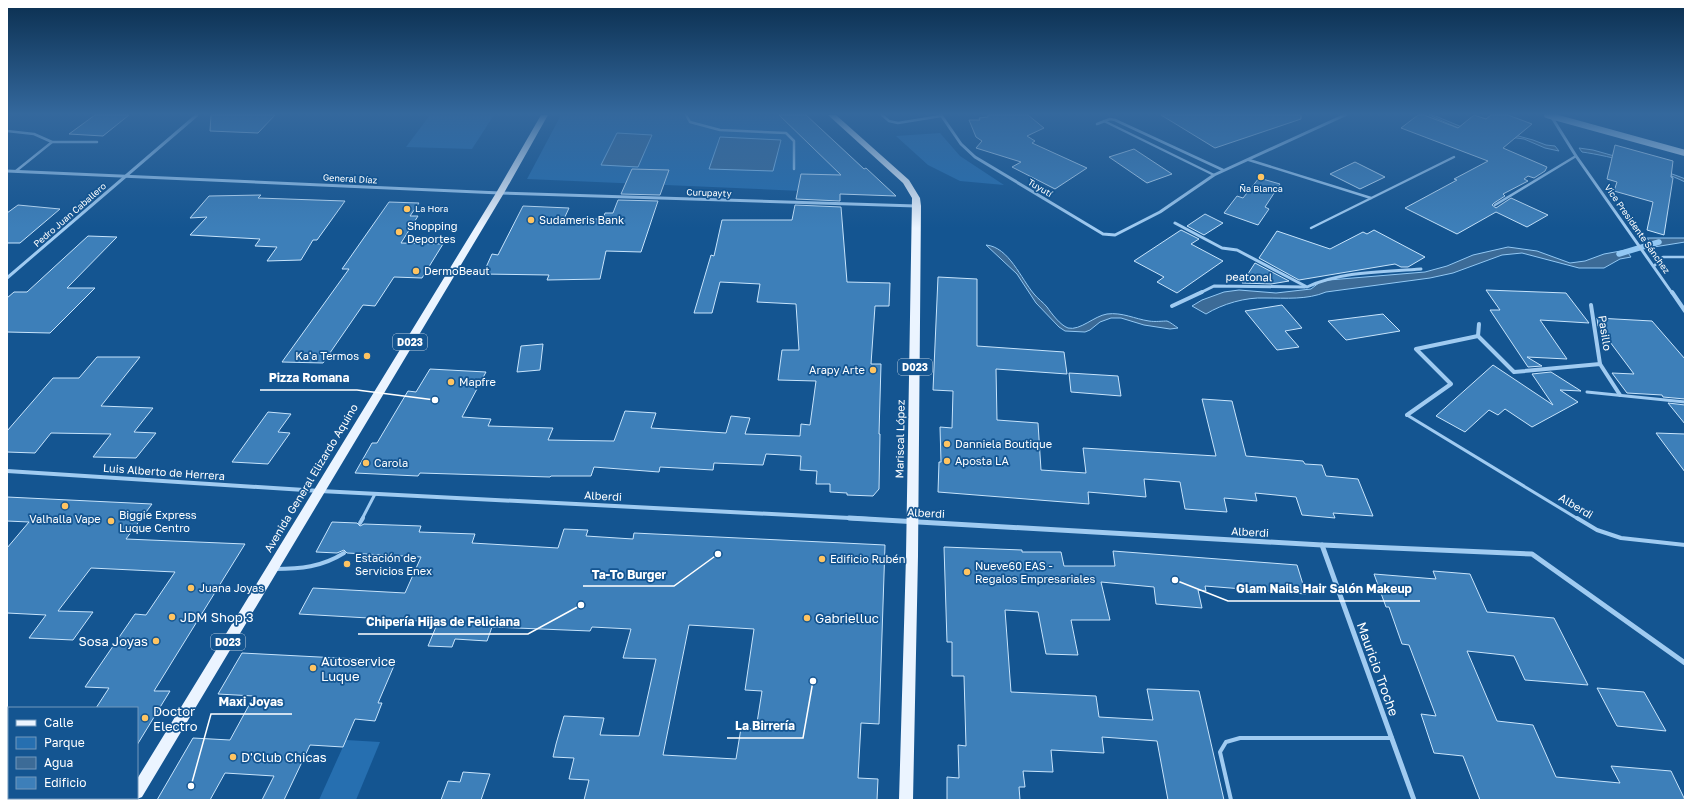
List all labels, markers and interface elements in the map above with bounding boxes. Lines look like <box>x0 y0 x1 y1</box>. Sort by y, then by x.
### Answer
street label: General Díaz <box>323 172 378 185</box>
marker: Ña Blanca <box>1256 172 1266 182</box>
street label: Tuyutí <box>1026 176 1055 199</box>
street label: Pedro Juan Caballero <box>31 180 108 249</box>
street label: Vice Presidente Sánchez <box>1602 182 1673 276</box>
place label: Ña Blanca <box>1239 183 1283 194</box>
street label: Curupayty <box>686 186 732 199</box>
place label: La Hora <box>415 203 448 214</box>
marker: La Hora <box>402 204 412 214</box>
place label: Sudameris Bank <box>539 213 624 226</box>
marker: Sudameris Bank <box>526 215 536 225</box>
place label: Shopping Deportes <box>407 219 457 245</box>
marker: Shopping Deportes <box>394 227 404 237</box>
place label: DermoBeaut <box>424 264 490 277</box>
marker: DermoBeaut <box>411 266 421 276</box>
street label: peatonal <box>1226 270 1273 283</box>
street label: Pasillo <box>1596 314 1615 352</box>
road number: D023 <box>393 334 427 350</box>
place label: Ka'a Termos <box>295 349 359 362</box>
marker: Ka'a Termos <box>362 351 372 361</box>
road number: D023 <box>898 359 932 375</box>
place label: Arapy Arte <box>809 363 865 376</box>
marker: Arapy Arte <box>868 365 878 375</box>
callout: Pizza Romana <box>260 366 357 390</box>
text: Pizza Romana <box>269 370 349 385</box>
place label: Mapfre <box>459 375 496 388</box>
marker: Mapfre <box>446 377 456 387</box>
street label: Mariscal López <box>892 399 907 478</box>
street label: Avenida General Elizardo Aquino <box>261 401 360 554</box>
place label: Danniela Boutique <box>955 437 1052 450</box>
marker: Danniela Boutique <box>942 439 952 449</box>
place label: Aposta LA <box>955 454 1010 467</box>
place label: Carola <box>374 456 408 469</box>
marker: Aposta LA <box>942 456 952 466</box>
marker: Carola <box>361 458 371 468</box>
street label: Luis Alberto de Herrera <box>103 461 225 482</box>
street label: Alberdi <box>584 488 622 503</box>
street label: Alberdi <box>1557 490 1596 521</box>
marker: Valhalla Vape <box>60 501 70 511</box>
street label: Alberdi <box>907 505 945 520</box>
place label: Biggie Express Luque Centro <box>119 508 197 534</box>
place label: Valhalla Vape <box>29 512 101 525</box>
marker: Biggie Express Luque Centro <box>106 516 116 526</box>
street label: Alberdi <box>1231 524 1269 539</box>
place label: Estación de Servicios Enex <box>355 551 432 577</box>
place label: Edificio Rubén <box>830 552 905 565</box>
marker: Edificio Rubén <box>817 554 827 564</box>
marker: Estación de Servicios Enex <box>342 559 352 569</box>
place label: Nueve60 EAS - Regalos Empresariales <box>975 559 1095 585</box>
callout: Ta-To Burger <box>583 562 674 586</box>
text: Ta-To Burger <box>592 567 666 582</box>
marker: Nueve60 EAS - Regalos Empresariales <box>962 567 972 577</box>
callout: Glam Nails Hair Salón Makeup <box>1228 577 1420 601</box>
place label: Juana Joyas <box>199 581 264 594</box>
text: Glam Nails Hair Salón Makeup <box>1236 581 1413 596</box>
marker: Juana Joyas <box>186 583 196 593</box>
place label: JDM Shop 3 <box>180 609 254 625</box>
callout: Chipería Hijas de Feliciana <box>358 610 528 634</box>
place label: Gabrielluc <box>815 610 879 626</box>
marker: JDM Shop 3 <box>167 612 177 622</box>
marker: Gabrielluc <box>802 613 812 623</box>
text: Chipería Hijas de Feliciana <box>366 614 520 629</box>
street label: Mauricio Troche <box>1354 620 1402 718</box>
place label: Sosa Joyas <box>79 633 148 649</box>
road number: D023 <box>211 634 245 650</box>
marker: Sosa Joyas <box>151 636 161 646</box>
place label: Autoservice Luque <box>321 653 396 684</box>
marker: Autoservice Luque <box>308 663 318 673</box>
callout: Maxi Joyas <box>211 690 292 714</box>
text: Maxi Joyas <box>218 694 284 709</box>
place label: Doctor Electro <box>153 703 198 734</box>
legend <box>8 707 138 799</box>
marker: Doctor Electro <box>140 713 150 723</box>
callout: La Birrería <box>727 714 803 738</box>
text: Calle <box>44 715 74 730</box>
text: La Birrería <box>735 718 795 733</box>
text: Parque <box>44 735 85 750</box>
place label: D'Club Chicas <box>241 749 327 765</box>
marker: D'Club Chicas <box>228 752 238 762</box>
text: Agua <box>44 755 73 770</box>
text: Edificio <box>44 775 86 790</box>

